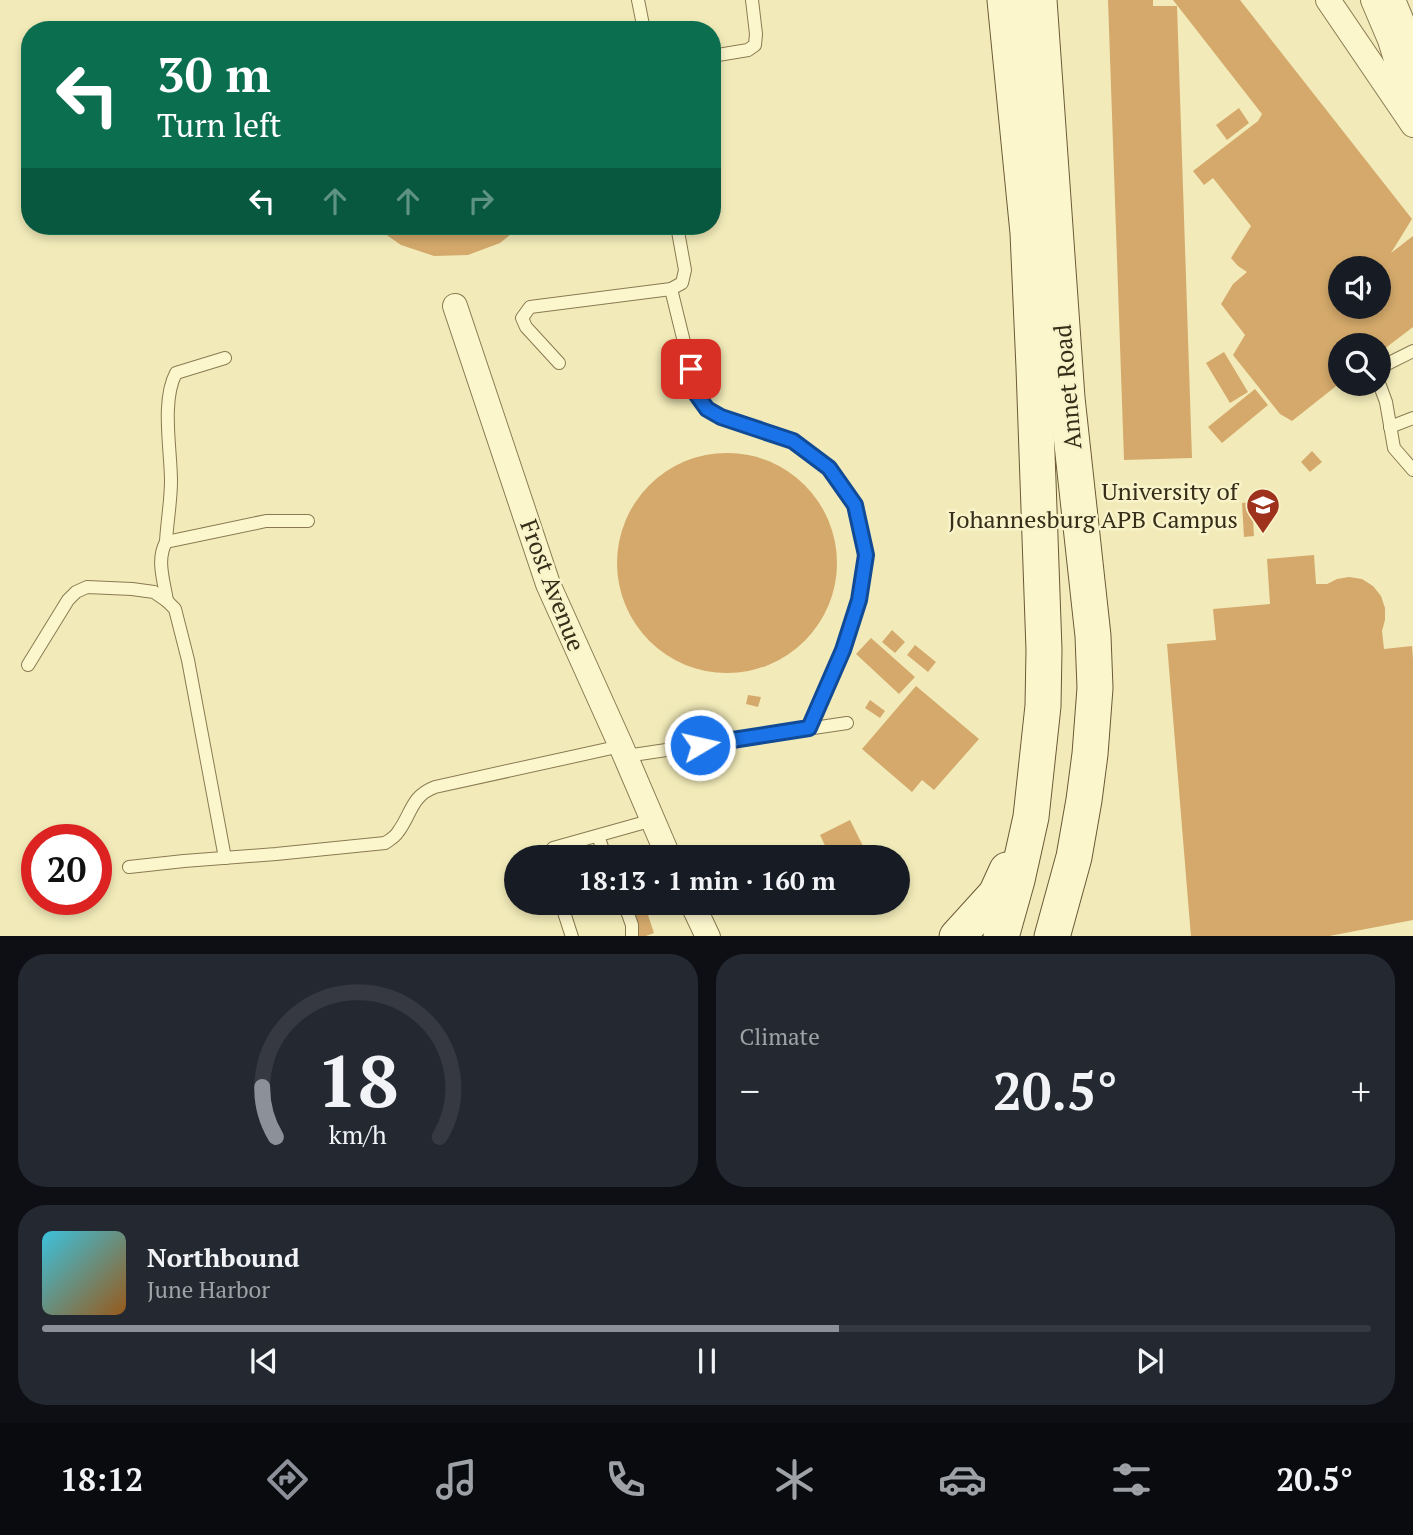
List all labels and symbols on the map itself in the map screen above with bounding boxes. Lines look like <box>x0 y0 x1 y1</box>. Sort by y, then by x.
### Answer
street label: Annet Road <box>1046 323 1088 451</box>
pin <box>661 339 721 399</box>
place label: University of Johannesburg APB Campus <box>948 475 1240 535</box>
school or university icon: University of Johannesburg APB Campus <box>1244 486 1282 535</box>
street label: Frost Avenue <box>513 514 593 656</box>
position arrow <box>663 708 737 782</box>
speed limit sign: 20 <box>21 824 112 915</box>

